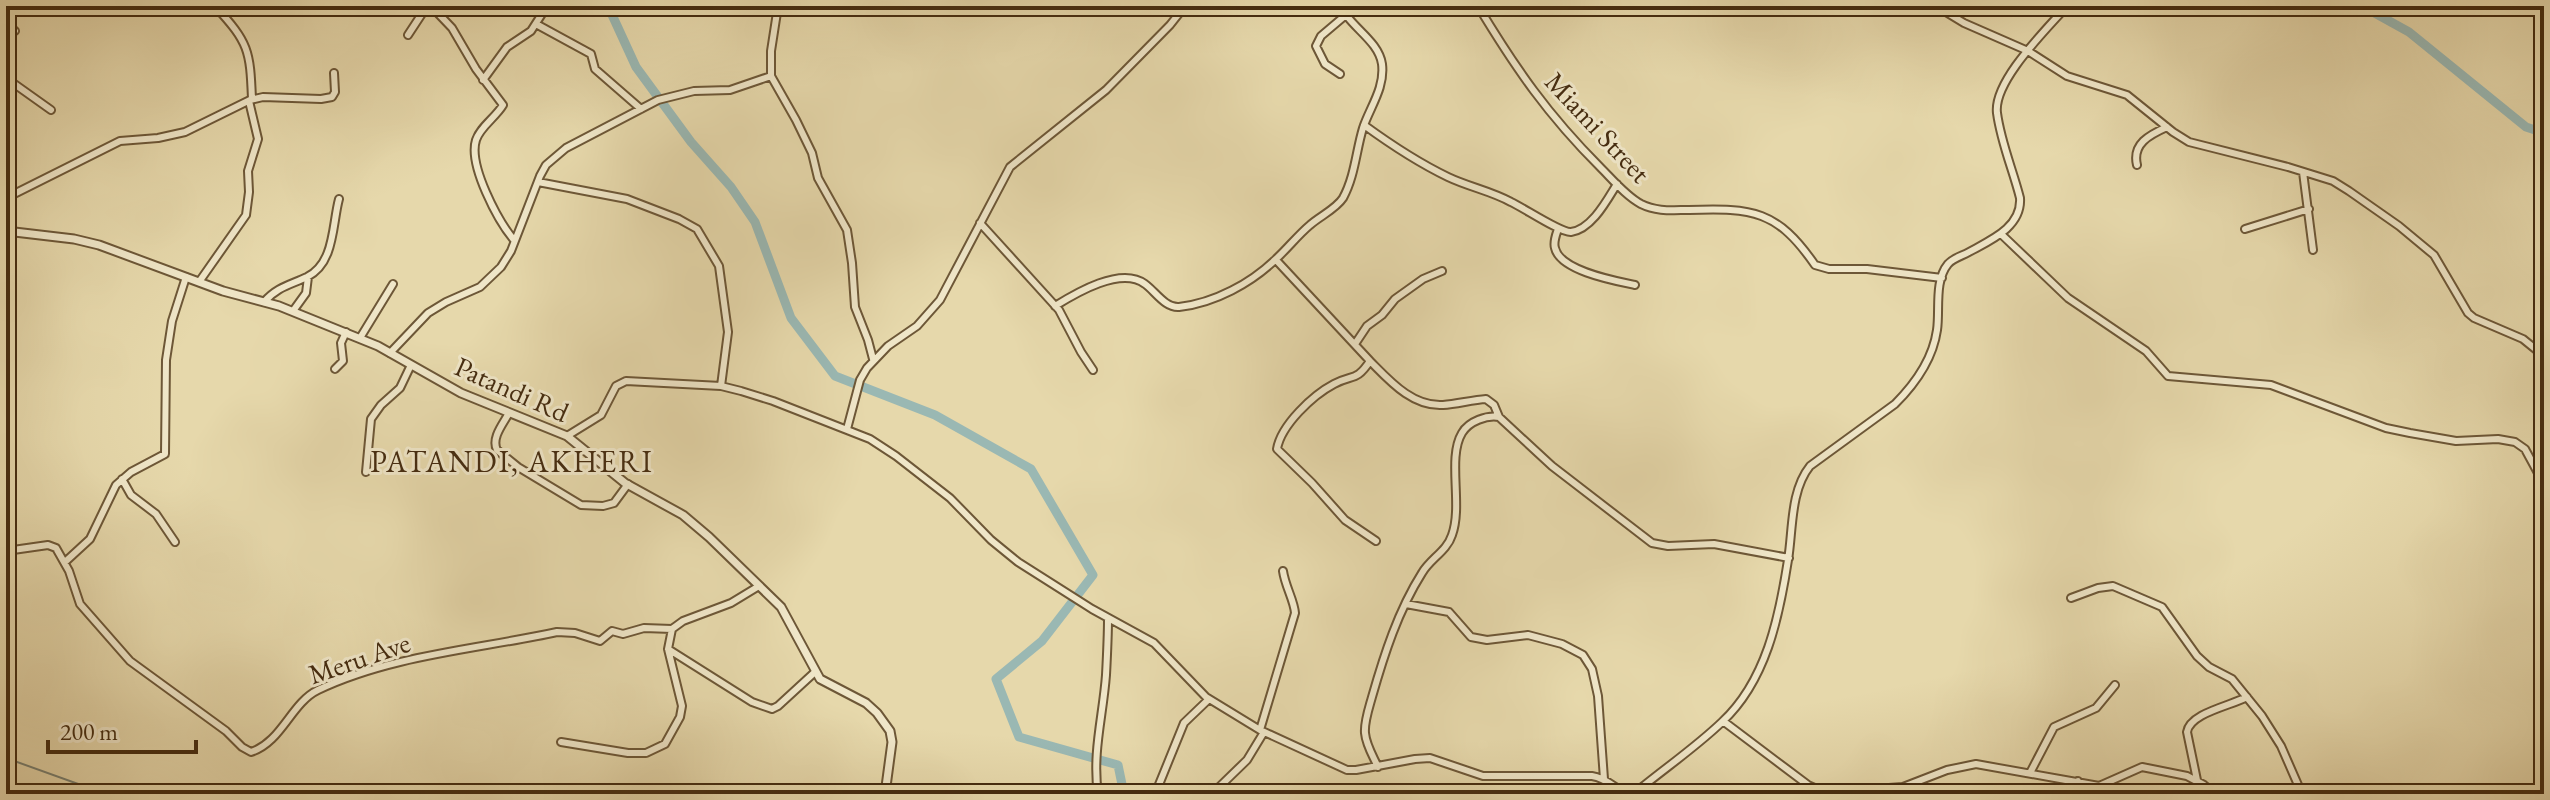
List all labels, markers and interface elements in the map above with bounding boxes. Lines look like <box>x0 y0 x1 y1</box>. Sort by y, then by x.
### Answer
street label: Miami Street <box>1537 64 1659 190</box>
street label: Patandi Rd <box>450 348 575 430</box>
district label: PATANDI, AKHERI <box>370 442 654 481</box>
street label: Meru Ave <box>303 624 415 692</box>
scale bar <box>48 704 196 754</box>
text: 200 m <box>60 716 118 747</box>

